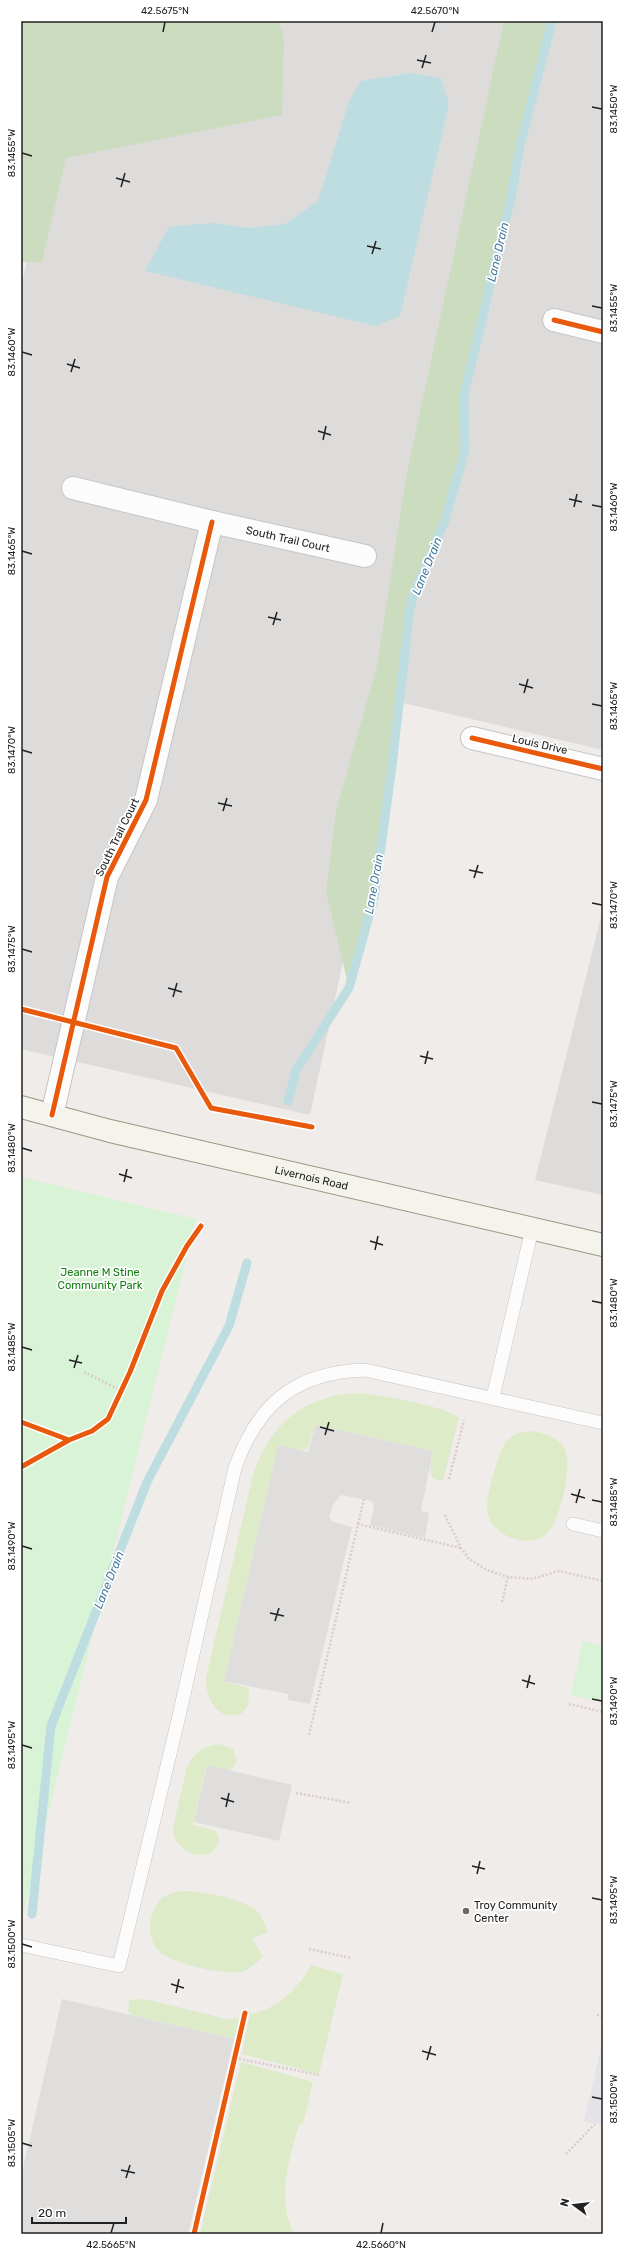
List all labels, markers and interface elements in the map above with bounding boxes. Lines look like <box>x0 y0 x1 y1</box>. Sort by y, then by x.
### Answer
text: 42.5675°N <box>141 5 189 17</box>
text: 42.5670°N <box>411 5 459 17</box>
text: 83.1450°W <box>608 85 620 133</box>
text: 83.1455°W <box>6 129 18 177</box>
water label: Lane Drain <box>484 221 512 283</box>
text: 83.1455°W <box>608 284 620 332</box>
text: 83.1460°W <box>6 328 18 376</box>
text: 83.1460°W <box>608 483 620 531</box>
street label: South Trail Court <box>245 524 332 555</box>
text: 83.1465°W <box>6 527 18 575</box>
water label: Lane Drain <box>409 535 445 597</box>
text: 83.1465°W <box>608 682 620 730</box>
text: 83.1470°W <box>6 726 18 774</box>
street label: Louis Drive <box>511 732 569 757</box>
street label: South Trail Court <box>93 795 142 879</box>
water label: Lane Drain <box>362 853 386 915</box>
text: 83.1470°W <box>608 881 620 929</box>
text: 83.1475°W <box>6 925 18 973</box>
text: 83.1475°W <box>608 1080 620 1128</box>
text: 83.1480°W <box>6 1123 18 1173</box>
street label: Livernois Road <box>273 1163 349 1193</box>
park label: Jeanne M Stine Community Park <box>58 1266 143 1292</box>
text: 83.1480°W <box>608 1278 620 1328</box>
text: 83.1485°W <box>6 1323 18 1371</box>
text: 83.1485°W <box>608 1478 620 1526</box>
text: 83.1490°W <box>6 1522 18 1570</box>
water label: Lane Drain <box>91 1549 127 1611</box>
text: 83.1490°W <box>608 1677 620 1725</box>
text: 83.1495°W <box>6 1721 18 1769</box>
text: 83.1495°W <box>608 1876 620 1924</box>
place label: Troy Community Center <box>474 1899 558 1925</box>
marker: Troy Community Center <box>461 1906 471 1916</box>
text: 83.1500°W <box>6 1919 18 1969</box>
text: 83.1500°W <box>608 2074 620 2124</box>
text: 83.1505°W <box>6 2119 18 2167</box>
north arrow <box>554 2185 594 2225</box>
text: N <box>558 2197 572 2208</box>
scale bar <box>32 2199 126 2225</box>
text: 20 m <box>38 2206 66 2220</box>
text: 42.5665°N <box>86 2239 136 2251</box>
text: 42.5660°N <box>356 2239 406 2251</box>

